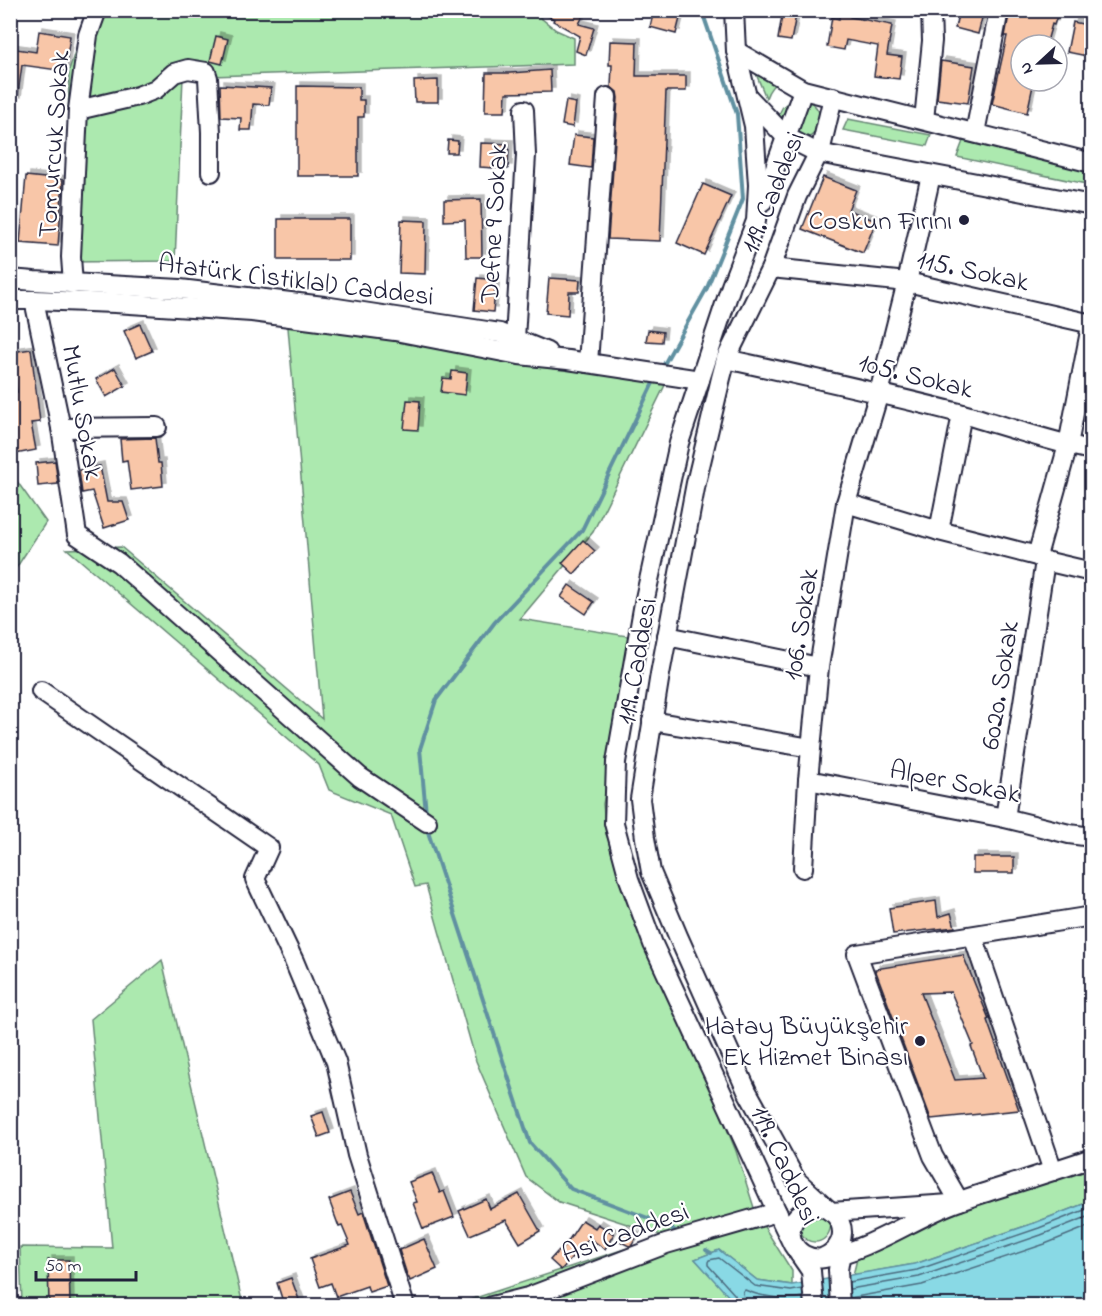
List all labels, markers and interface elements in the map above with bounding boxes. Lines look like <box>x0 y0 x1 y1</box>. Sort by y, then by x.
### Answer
north arrow <box>1009 33 1069 93</box>
street label: Tomurcuk Sokak <box>29 49 82 239</box>
text: N <box>1014 58 1040 77</box>
street label: 119. Caddesi <box>732 126 816 260</box>
street label: Defne 9 Sokak <box>472 142 519 305</box>
place label: Coskun Fırını <box>808 203 952 242</box>
marker: Coskun Fırını <box>957 213 971 227</box>
street label: 115. Sokak <box>913 242 1032 303</box>
street label: Atatürk (İstiklal) Caddesi <box>156 245 436 318</box>
street label: Mutlu Sokak <box>50 342 112 483</box>
street label: 105. Sokak <box>854 344 977 411</box>
street label: 106. Sokak <box>774 565 831 683</box>
street label: 119. Caddesi <box>608 595 669 728</box>
street label: 6020. Sokak <box>972 618 1031 752</box>
street label: Alper Sokak <box>886 752 1023 815</box>
place label: Hatay Büyükşehir Ek Hizmet Binası <box>705 1008 909 1078</box>
marker: Hatay Büyükşehir Ek Hizmet Binası <box>913 1034 927 1048</box>
street label: 119. Caddesi <box>739 1100 828 1232</box>
street label: Asi Caddesi <box>557 1193 695 1275</box>
scale bar <box>36 1244 136 1282</box>
text: 50 m <box>45 1254 82 1280</box>

